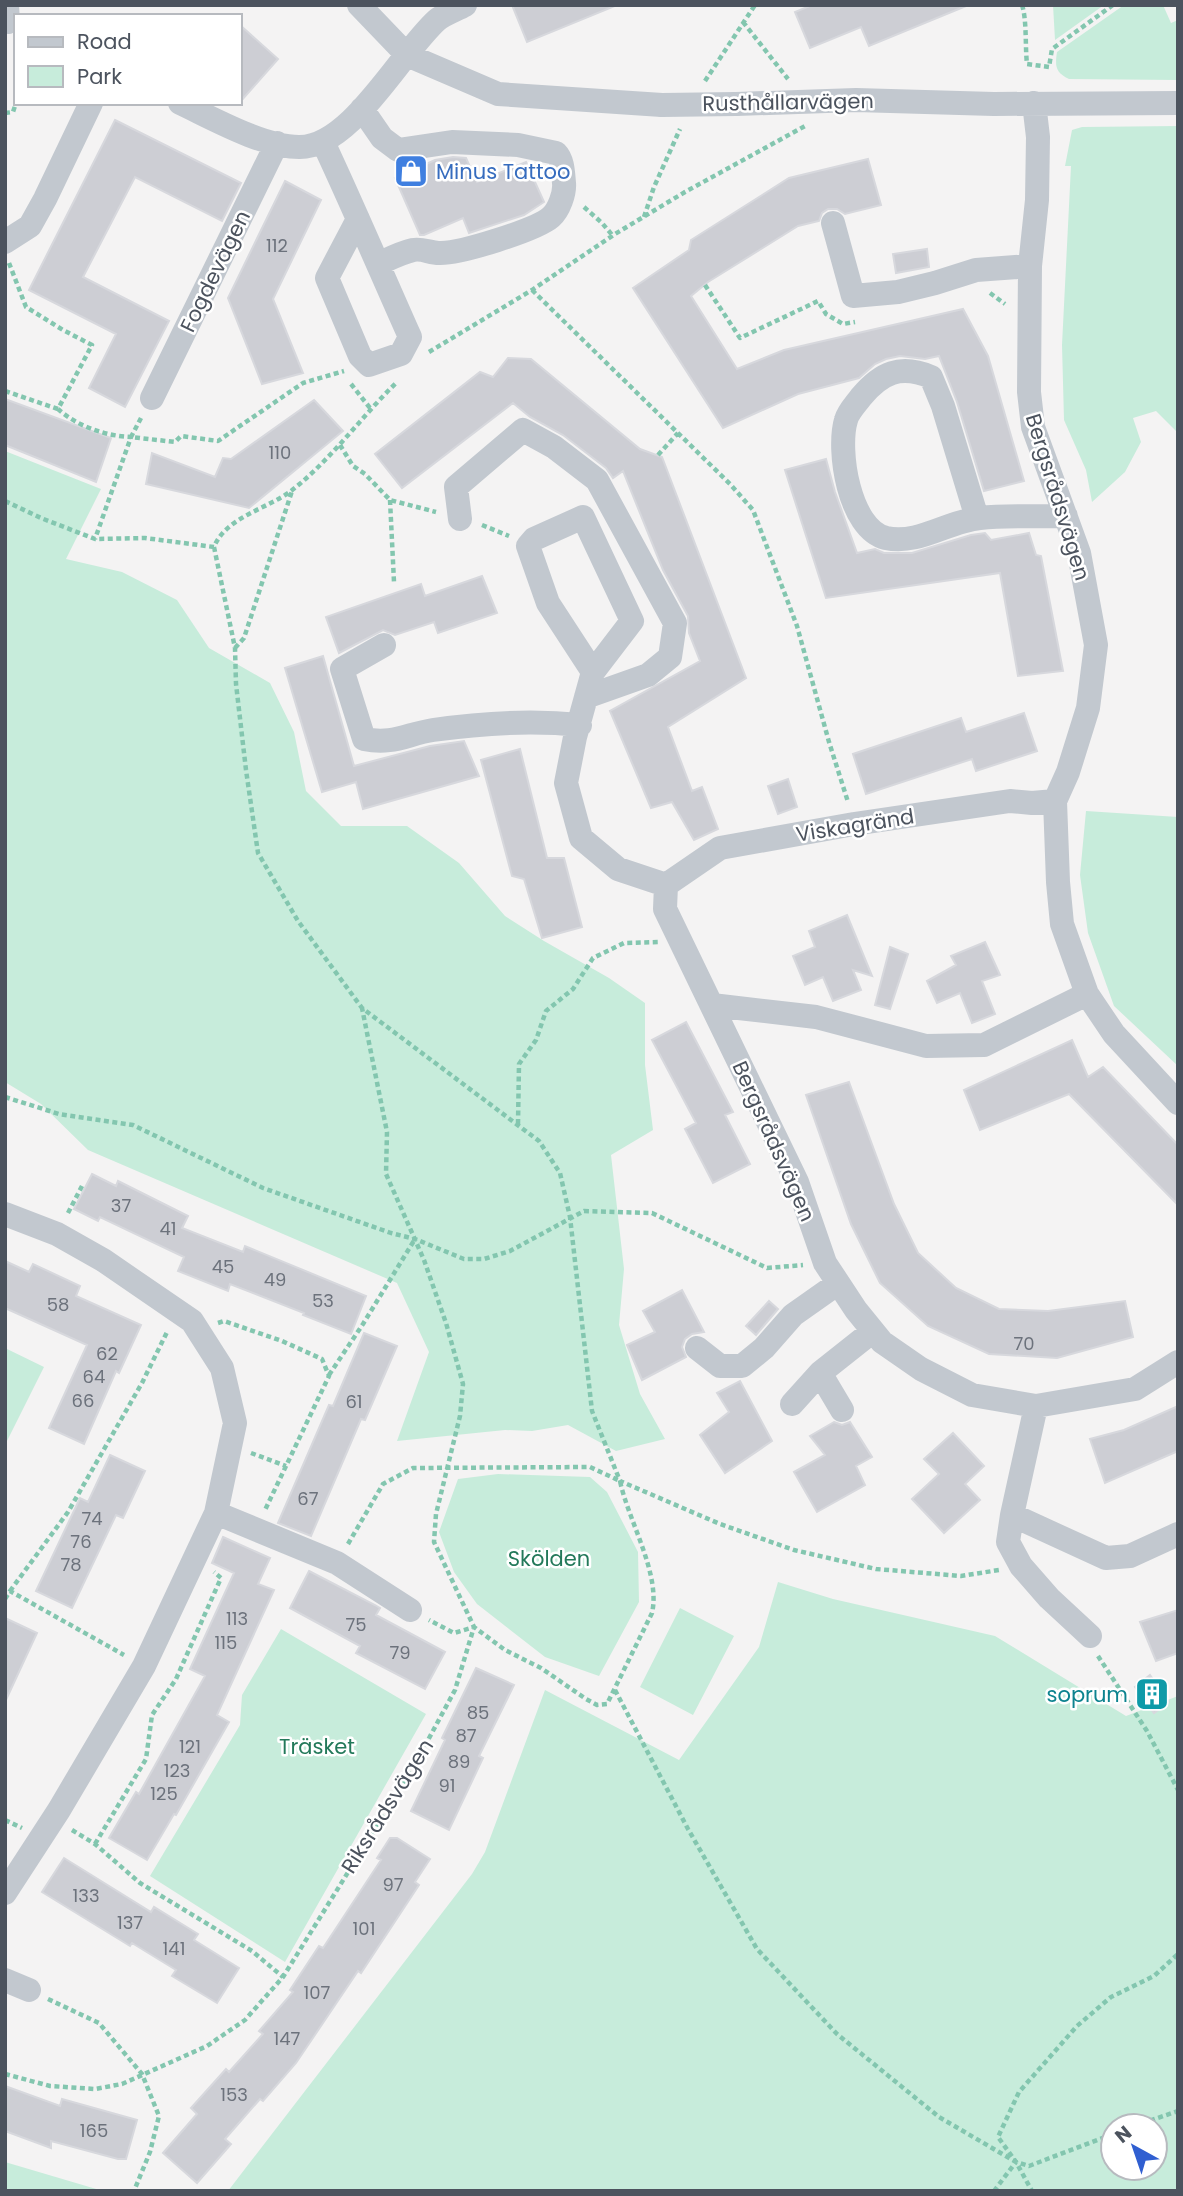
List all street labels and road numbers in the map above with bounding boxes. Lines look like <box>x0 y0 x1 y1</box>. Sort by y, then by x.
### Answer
street label: Rusthållarvägen <box>702 86 874 118</box>
street label: Fogdevägen <box>173 205 257 337</box>
street label: Bergsrådsvägen <box>1019 410 1097 584</box>
street label: Viskagränd <box>794 801 916 849</box>
street label: Bergsrådsvägen <box>726 1056 822 1226</box>
street label: Riksrådsvägen <box>334 1733 440 1879</box>

